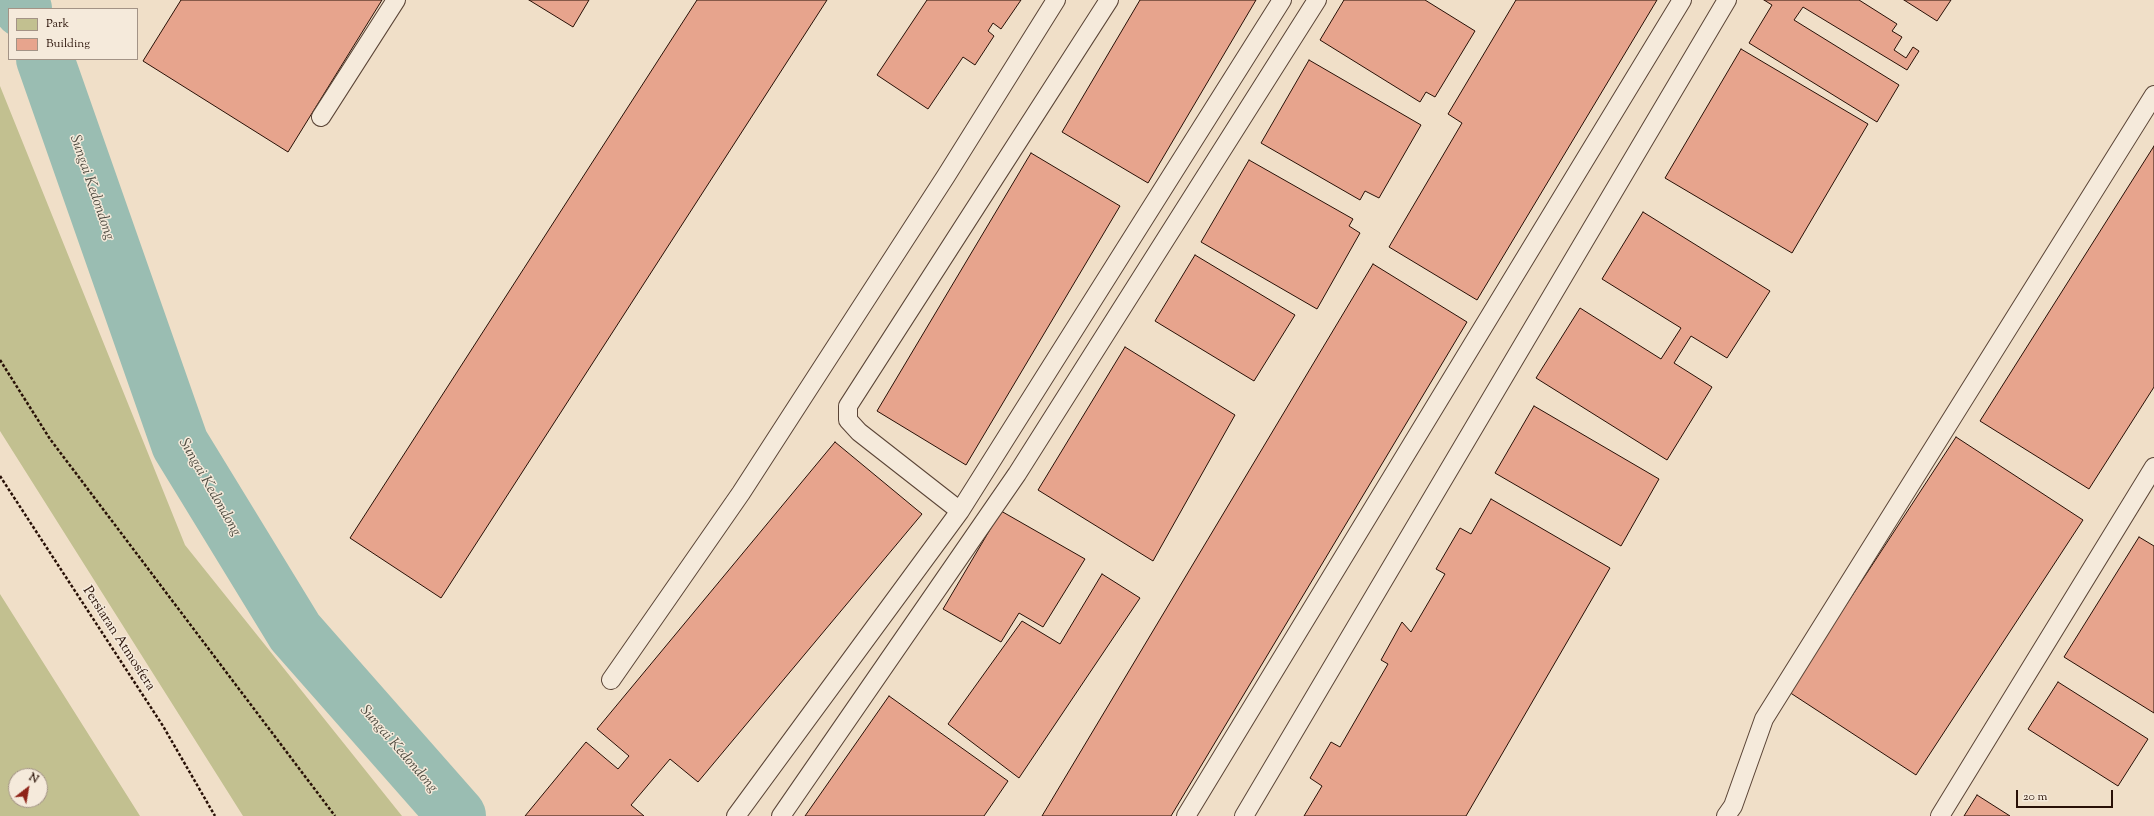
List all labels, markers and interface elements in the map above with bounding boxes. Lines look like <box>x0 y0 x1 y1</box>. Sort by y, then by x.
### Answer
legend <box>8 8 138 60</box>
text: Park <box>46 15 69 33</box>
text: Building <box>46 35 90 53</box>
water label: Sungai Kedondong <box>65 133 117 243</box>
water label: Sungai Kedondong <box>174 436 244 540</box>
street label: Persiaran Atmosfera <box>78 584 158 694</box>
water label: Sungai Kedondong <box>355 703 441 797</box>
north arrow <box>8 768 48 808</box>
text: N <box>26 769 42 788</box>
scale bar <box>2018 782 2115 808</box>
text: 20 m <box>2023 788 2047 806</box>

